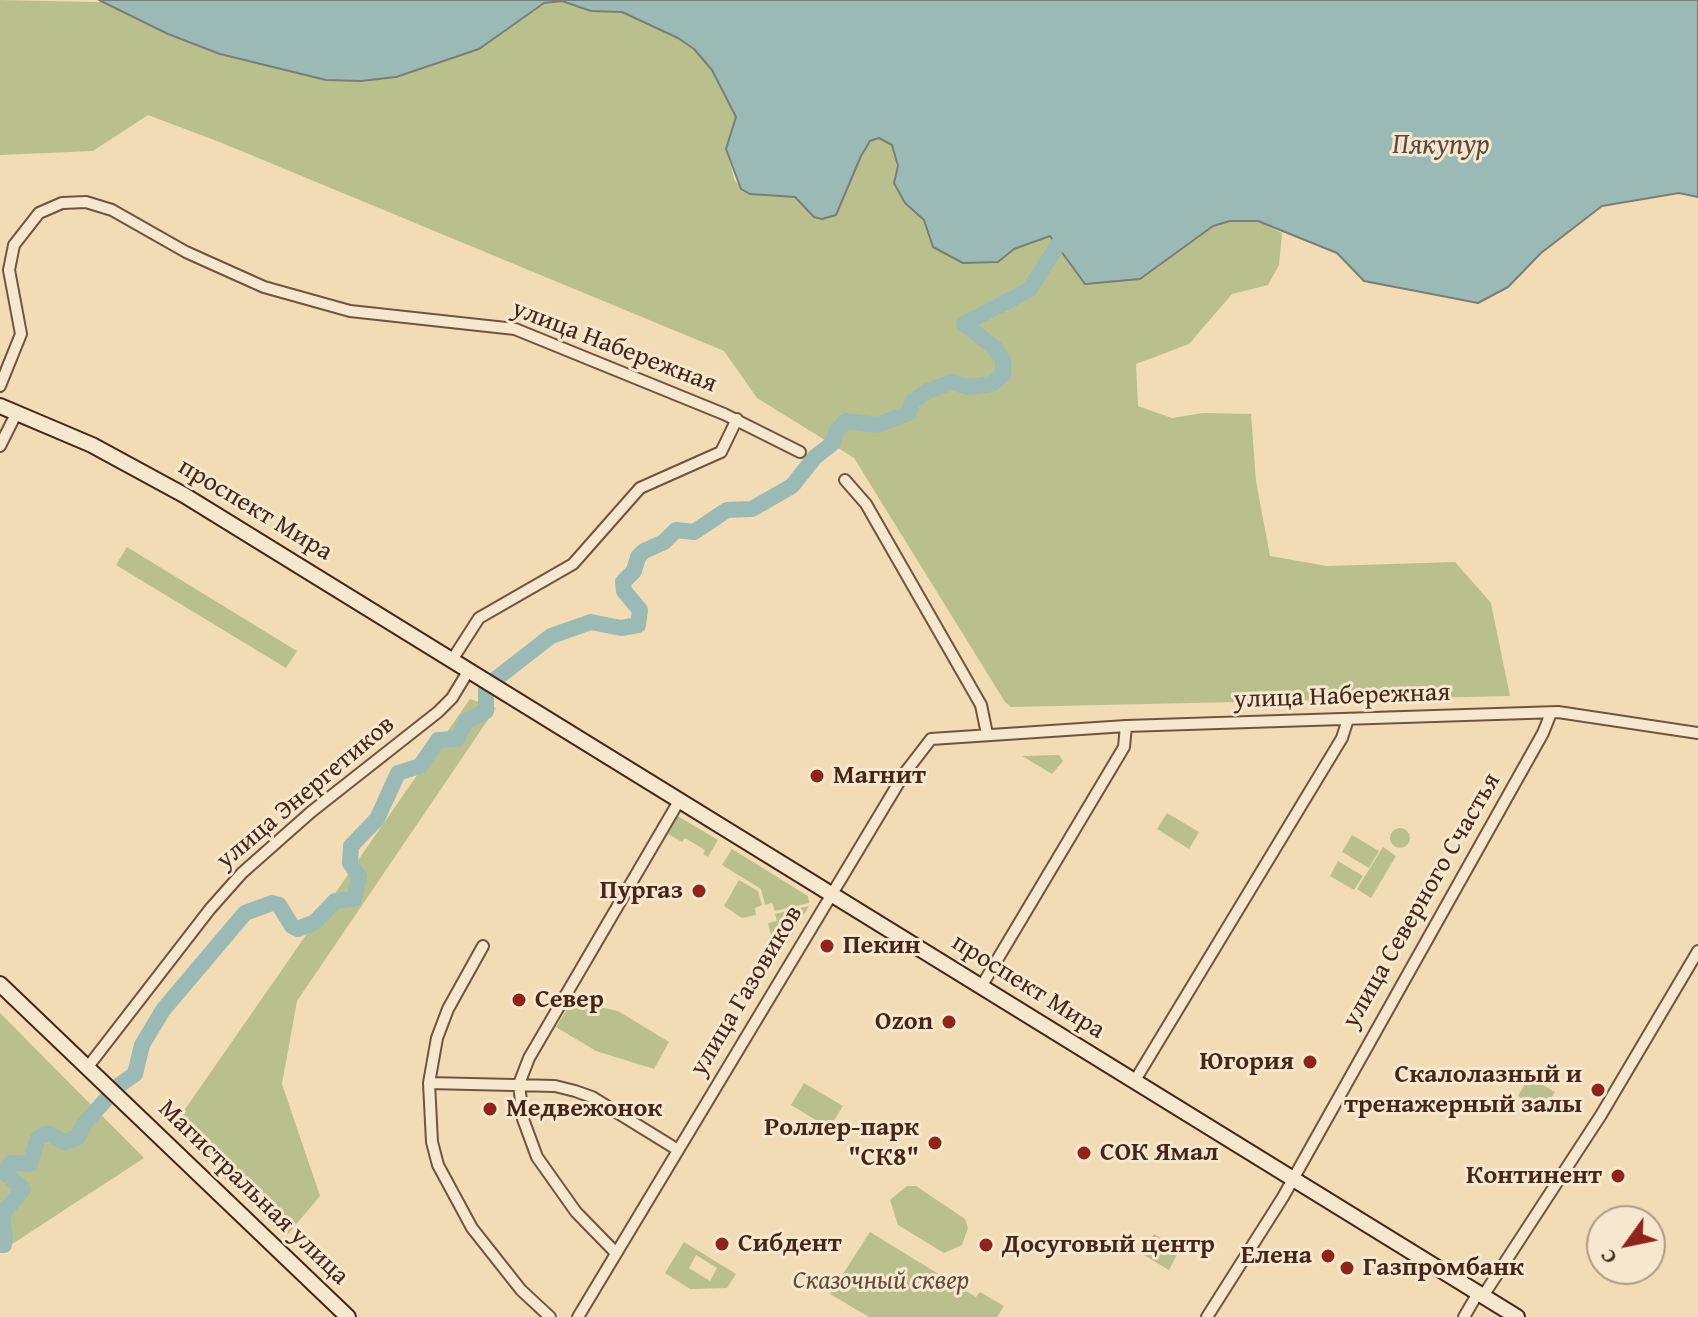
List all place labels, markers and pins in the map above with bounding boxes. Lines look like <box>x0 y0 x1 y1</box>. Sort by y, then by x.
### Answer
place label: Магнит <box>833 760 926 792</box>
marker: Магнит <box>808 767 826 785</box>
place label: Пургаз <box>600 875 683 907</box>
marker: Пургаз <box>690 882 708 900</box>
place label: Пекин <box>843 930 920 962</box>
marker: Пекин <box>818 937 836 955</box>
place label: Север <box>535 984 604 1016</box>
marker: Север <box>510 991 528 1009</box>
place label: Ozon <box>875 1006 933 1038</box>
marker: Ozon <box>940 1013 958 1031</box>
place label: Югория <box>1200 1046 1294 1078</box>
marker: Югория <box>1301 1053 1319 1071</box>
place label: Скалолазный и тренажерный залы <box>1344 1059 1582 1120</box>
marker: Скалолазный и тренажерный залы <box>1589 1081 1607 1099</box>
place label: Медвежонок <box>506 1093 662 1125</box>
marker: Медвежонок <box>481 1100 499 1118</box>
place label: Роллер-парк "СК8" <box>764 1112 919 1174</box>
marker: Роллер-парк "СК8" <box>926 1134 944 1152</box>
place label: СОК Ямал <box>1100 1137 1218 1169</box>
marker: СОК Ямал <box>1075 1144 1093 1162</box>
place label: Континент <box>1466 1160 1602 1192</box>
marker: Континент <box>1609 1167 1627 1185</box>
place label: Сибдент <box>738 1228 842 1260</box>
place label: Досуговый центр <box>1002 1229 1215 1261</box>
marker: Сибдент <box>713 1235 731 1253</box>
marker: Досуговый центр <box>977 1236 995 1254</box>
place label: Елена <box>1241 1240 1312 1272</box>
marker: Елена <box>1319 1247 1337 1265</box>
place label: Газпромбанк <box>1363 1252 1524 1284</box>
marker: Газпромбанк <box>1338 1259 1356 1277</box>

